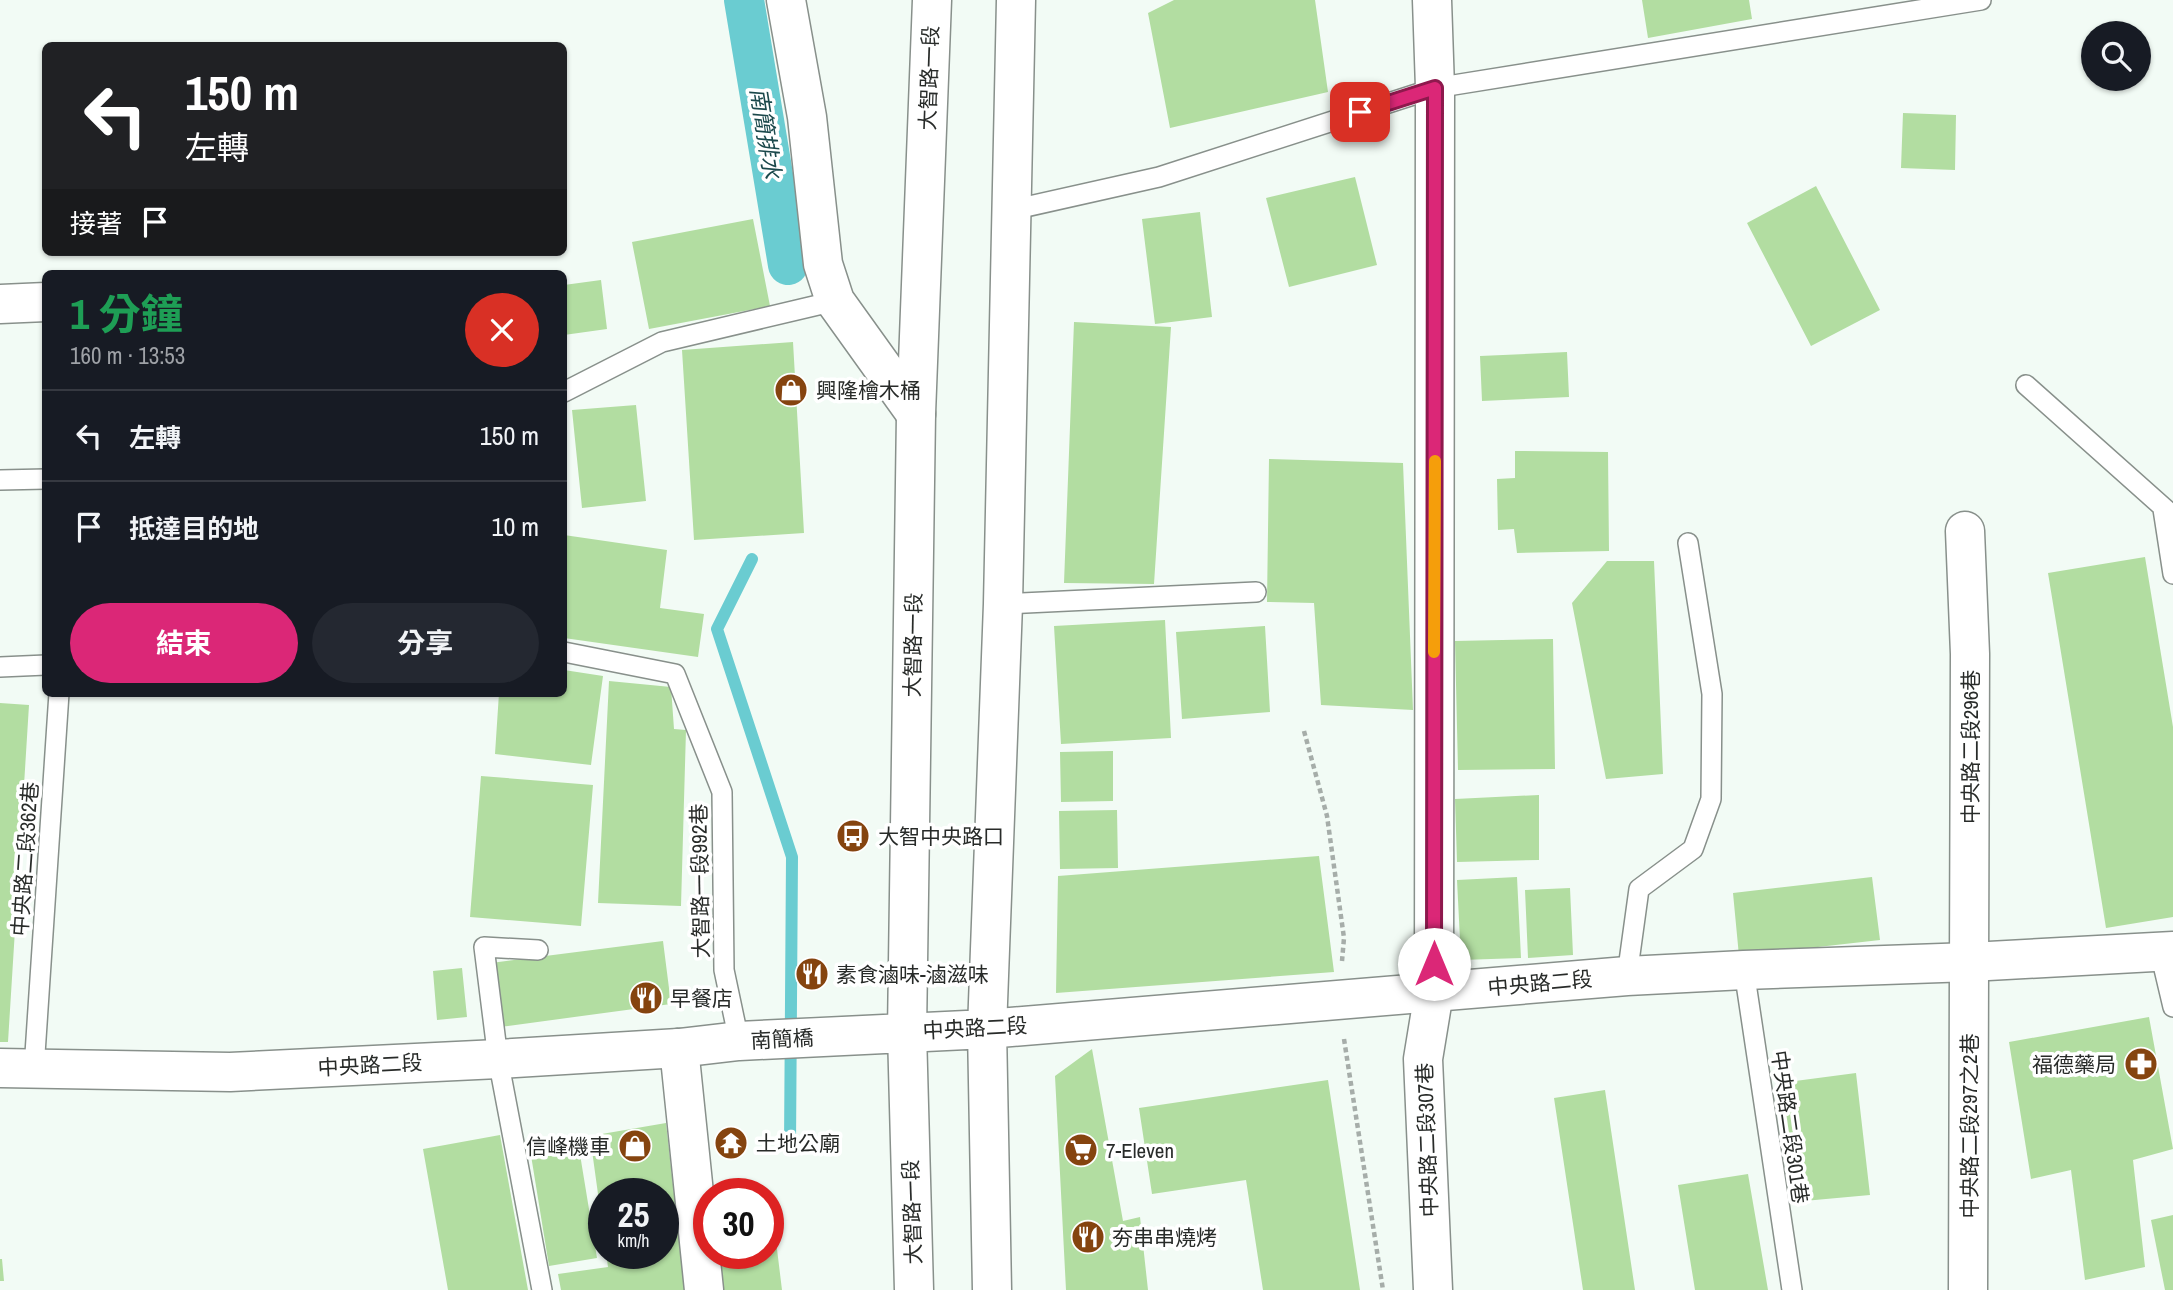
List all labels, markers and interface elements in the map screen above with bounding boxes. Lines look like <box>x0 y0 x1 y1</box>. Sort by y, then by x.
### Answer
map controls <box>2081 21 2151 91</box>
button: search <box>2081 21 2151 91</box>
street label: 大智路一段 <box>913 25 945 131</box>
text: 150 m <box>185 59 299 125</box>
icon: left <box>70 70 161 161</box>
pin <box>1330 82 1390 142</box>
water label: 南簡排水 <box>743 85 789 182</box>
icon: arrive <box>1341 93 1379 131</box>
text: 左轉 <box>185 126 249 169</box>
icon: arrive <box>136 203 174 241</box>
text: 接著 <box>70 206 122 241</box>
text: 1 分鐘 <box>70 286 183 342</box>
button: close <box>465 293 539 367</box>
text: 160 m · 13:53 <box>70 340 185 371</box>
shop icon: 興隆檜木桶 <box>772 371 810 409</box>
place label: 興隆檜木桶 <box>816 376 921 405</box>
icon: left <box>70 417 108 455</box>
text: 150 m <box>480 418 539 453</box>
text: 左轉 <box>129 420 181 455</box>
icon: arrive <box>70 508 108 546</box>
text: 10 m <box>492 509 539 544</box>
text: 抵達目的地 <box>129 511 259 546</box>
street label: 大智路一段 <box>898 592 928 698</box>
button: 結束 <box>70 603 298 683</box>
button: 分享 <box>312 603 539 683</box>
street label: 中央路二段296巷 <box>1956 670 1985 824</box>
street label: 中央路二段362巷 <box>5 781 45 937</box>
street label: 大智路一段992巷 <box>684 803 716 959</box>
bus stop icon: 大智中央路口 <box>834 817 872 855</box>
place label: 大智中央路口 <box>878 822 1004 851</box>
position arrow <box>1397 927 1471 1001</box>
restaurant icon: 素食滷味-滷滋味 <box>793 955 831 993</box>
place label: 素食滷味-滷滋味 <box>836 960 989 989</box>
street label: 中央路二段 <box>1486 964 1594 1002</box>
restaurant icon: 早餐店 <box>627 979 665 1017</box>
place label: 早餐店 <box>670 984 733 1013</box>
street label: 中央路二段 <box>922 1011 1028 1045</box>
street label: 南簡橋 <box>750 1023 814 1055</box>
street label: 中央路二段297之2巷 <box>1955 1033 1984 1219</box>
pharmacy icon: 福德藥局 <box>2122 1045 2160 1083</box>
street label: 中央路二段 <box>317 1048 423 1082</box>
street label: 中央路二段301巷 <box>1765 1048 1815 1206</box>
place label: 福德藥局 <box>2032 1050 2116 1079</box>
street label: 中央路二段307巷 <box>1410 1062 1444 1218</box>
temple icon: 土地公廟 <box>712 1124 750 1162</box>
shop icon: 信峰機車 <box>616 1127 654 1165</box>
place label: 土地公廟 <box>756 1129 840 1158</box>
supermarket icon: 7-Eleven <box>1062 1131 1100 1169</box>
place label: 信峰機車 <box>526 1132 610 1161</box>
place label: 7-Eleven <box>1106 1136 1174 1165</box>
street label: 大智路一段 <box>896 1159 928 1265</box>
speed limit sign: 30 <box>693 1178 784 1269</box>
text: 25 <box>618 1191 649 1238</box>
restaurant icon: 夯串串燒烤 <box>1069 1218 1107 1256</box>
place label: 夯串串燒烤 <box>1112 1223 1217 1252</box>
text: km/h <box>618 1228 650 1253</box>

